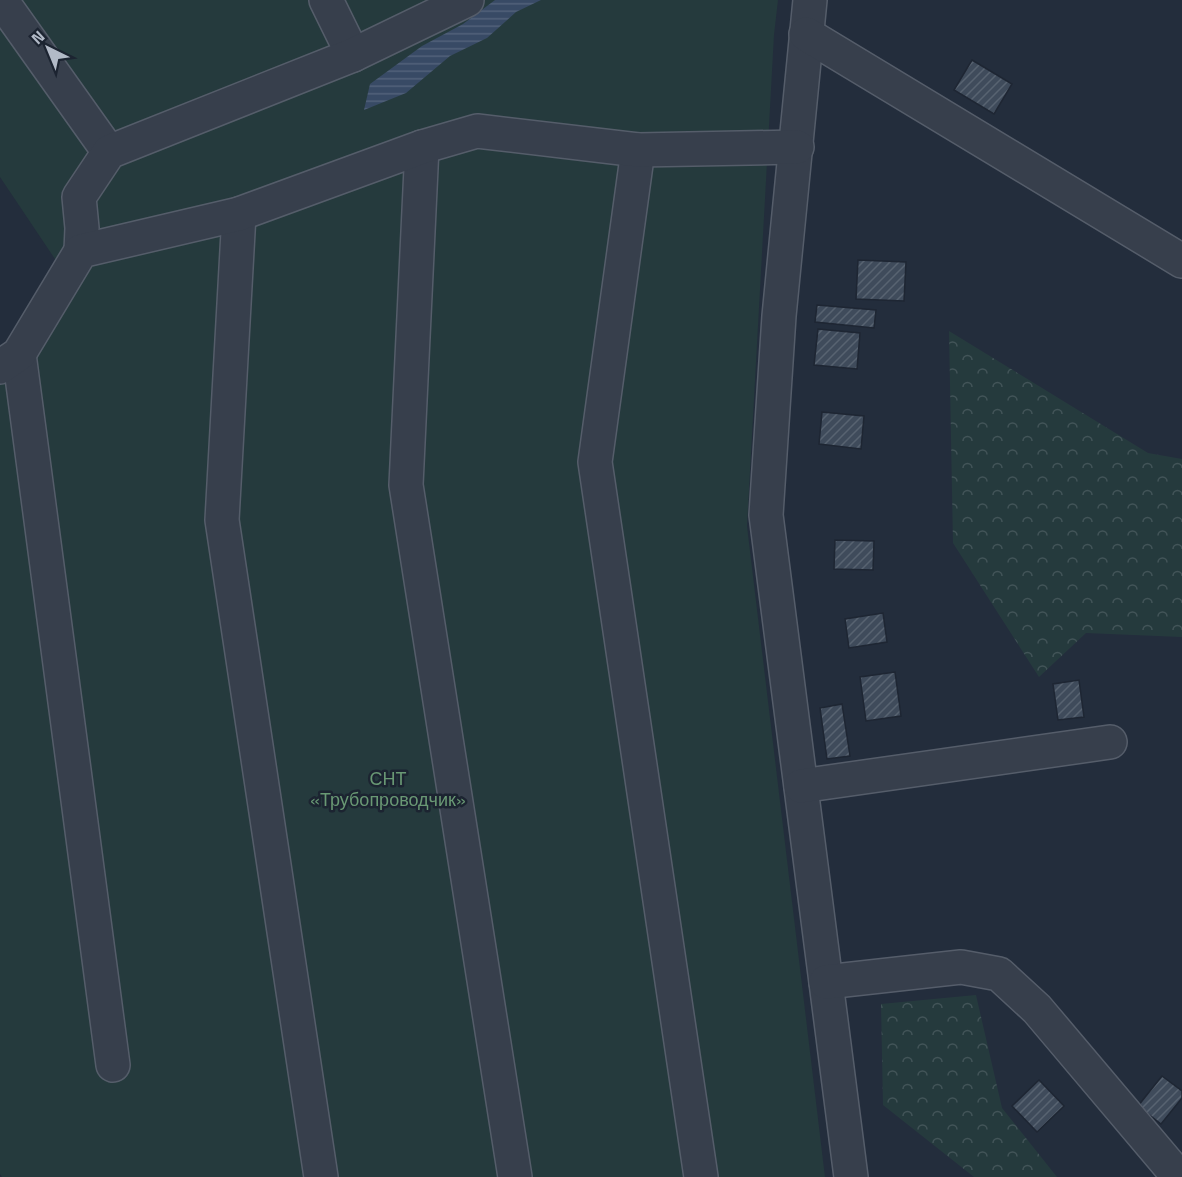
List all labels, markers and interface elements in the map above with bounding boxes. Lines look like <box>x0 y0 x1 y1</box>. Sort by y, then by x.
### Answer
north arrow <box>18 18 78 78</box>
text: N <box>26 24 50 50</box>
park label: СНТ «Трубопроводчик» <box>310 765 466 813</box>

